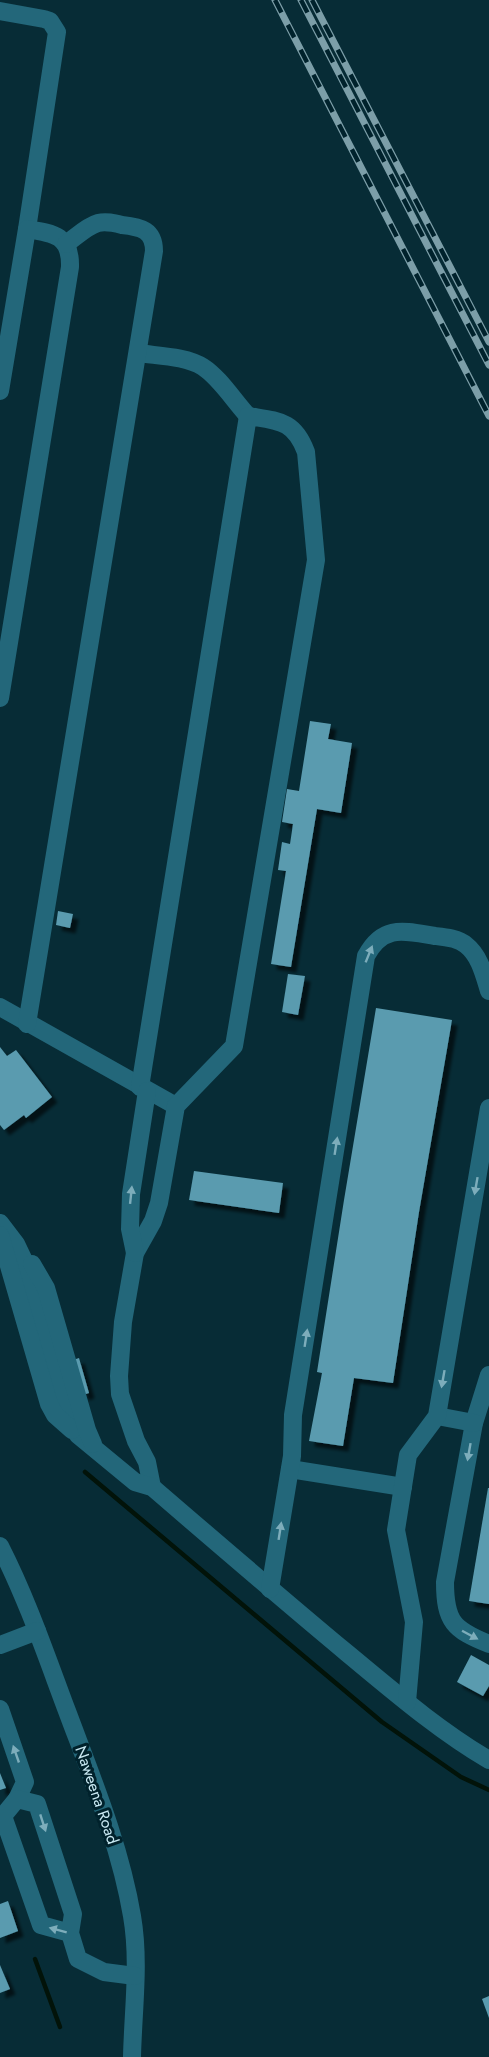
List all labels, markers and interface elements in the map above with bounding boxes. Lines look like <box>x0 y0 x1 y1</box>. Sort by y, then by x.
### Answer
one-way arrow <box>364 944 374 962</box>
one-way arrow <box>332 1136 341 1155</box>
one-way arrow <box>471 1177 480 1196</box>
one-way arrow <box>126 1185 136 1204</box>
one-way arrow <box>301 1329 310 1348</box>
one-way arrow <box>438 1369 447 1388</box>
one-way arrow <box>464 1443 473 1462</box>
one-way arrow <box>275 1522 284 1541</box>
one-way arrow <box>461 1630 478 1640</box>
street label: Naweena Road <box>69 1743 125 1847</box>
one-way arrow <box>10 1745 20 1763</box>
one-way arrow <box>39 1814 48 1832</box>
one-way arrow <box>49 1924 67 1934</box>

